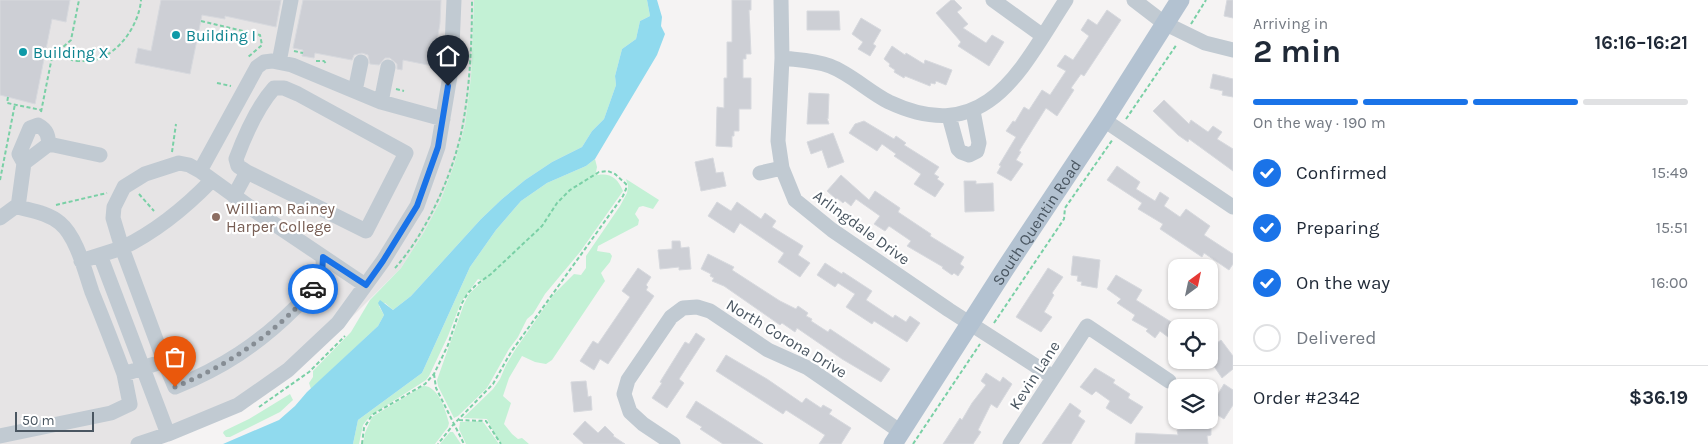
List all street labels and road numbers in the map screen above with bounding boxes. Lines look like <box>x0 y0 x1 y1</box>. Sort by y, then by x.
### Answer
street label: South Quentin Road <box>988 156 1085 289</box>
street label: Arlingdale Drive <box>810 186 914 269</box>
street label: North Corona Drive <box>723 295 851 382</box>
street label: Kevin Lane <box>1005 337 1064 413</box>

